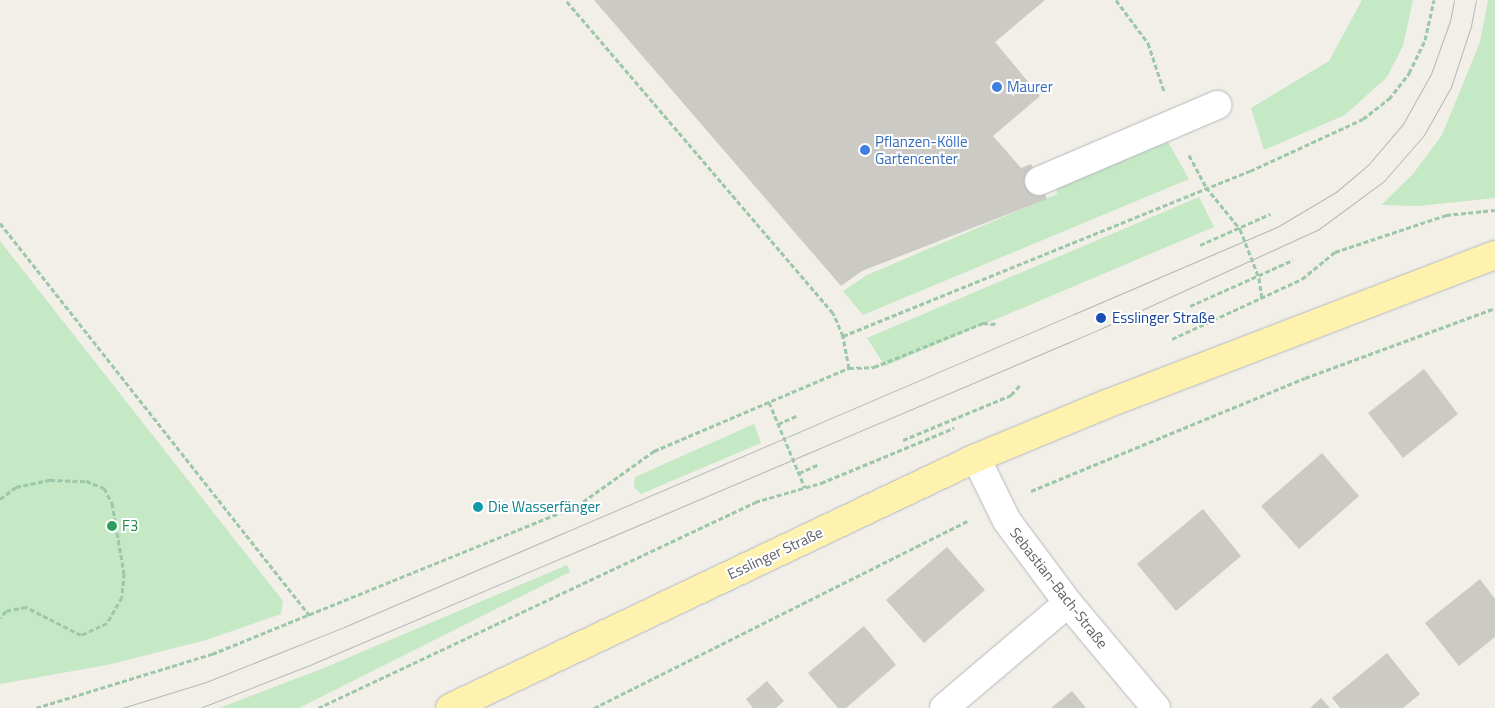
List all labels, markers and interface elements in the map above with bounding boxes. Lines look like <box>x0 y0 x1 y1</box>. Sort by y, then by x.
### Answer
place label: Maurer <box>1007 78 1053 96</box>
marker: Maurer <box>991 81 1003 93</box>
place label: Pflanzen-Kölle Gartencenter <box>875 132 968 167</box>
marker: Pflanzen-Kölle Gartencenter <box>859 144 871 156</box>
place label: Esslinger Straße <box>1112 309 1215 327</box>
marker: Esslinger Straße <box>1094 311 1108 325</box>
place label: Die Wasserfänger <box>488 498 600 516</box>
marker: Die Wasserfänger <box>472 501 484 513</box>
place label: F3 <box>122 517 138 535</box>
marker: F3 <box>106 520 118 532</box>
street label: Esslinger Straße <box>725 523 825 583</box>
street label: Sebastian-Bach-Straße <box>1006 524 1112 652</box>

